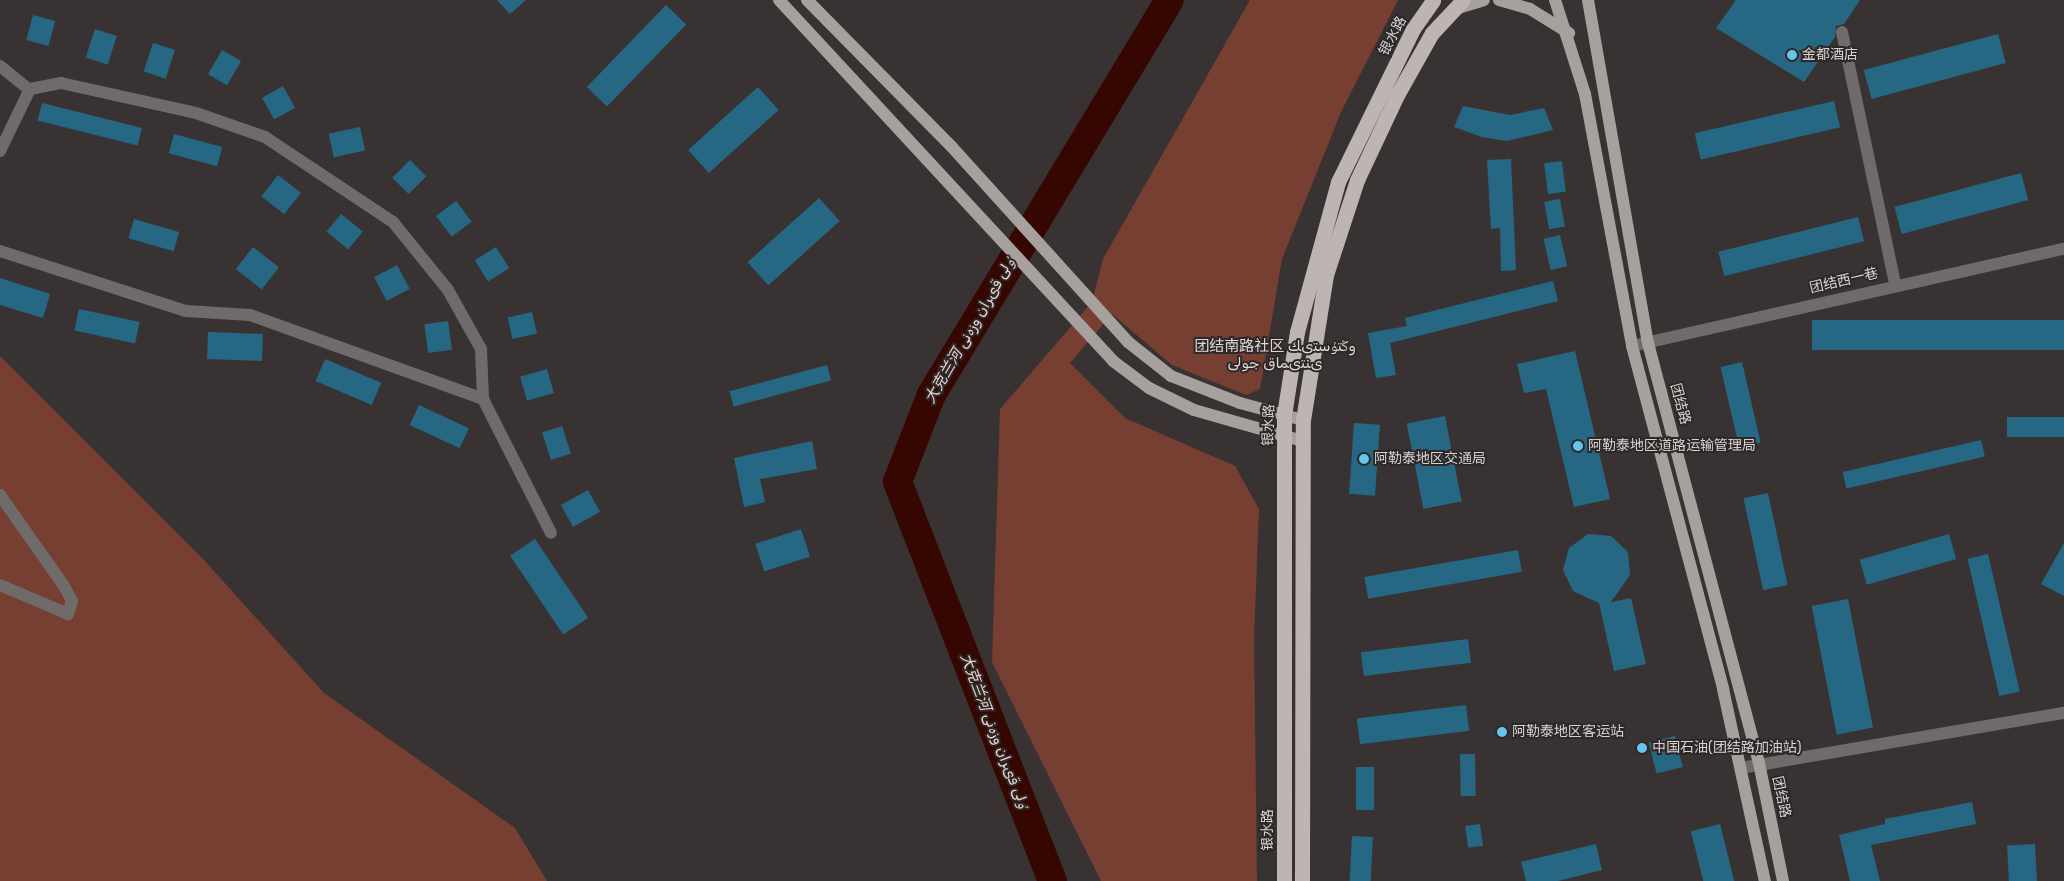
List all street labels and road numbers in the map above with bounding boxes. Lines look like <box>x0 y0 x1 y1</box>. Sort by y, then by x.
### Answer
street label: 银水路 <box>1376 14 1410 58</box>
street label: 团结西一巷 <box>1808 265 1880 297</box>
street label: 团结路 <box>1666 382 1694 426</box>
street label: 银水路 <box>1260 404 1278 446</box>
street label: 团结路 <box>1768 775 1794 819</box>
street label: 银水路 <box>1260 809 1276 851</box>

